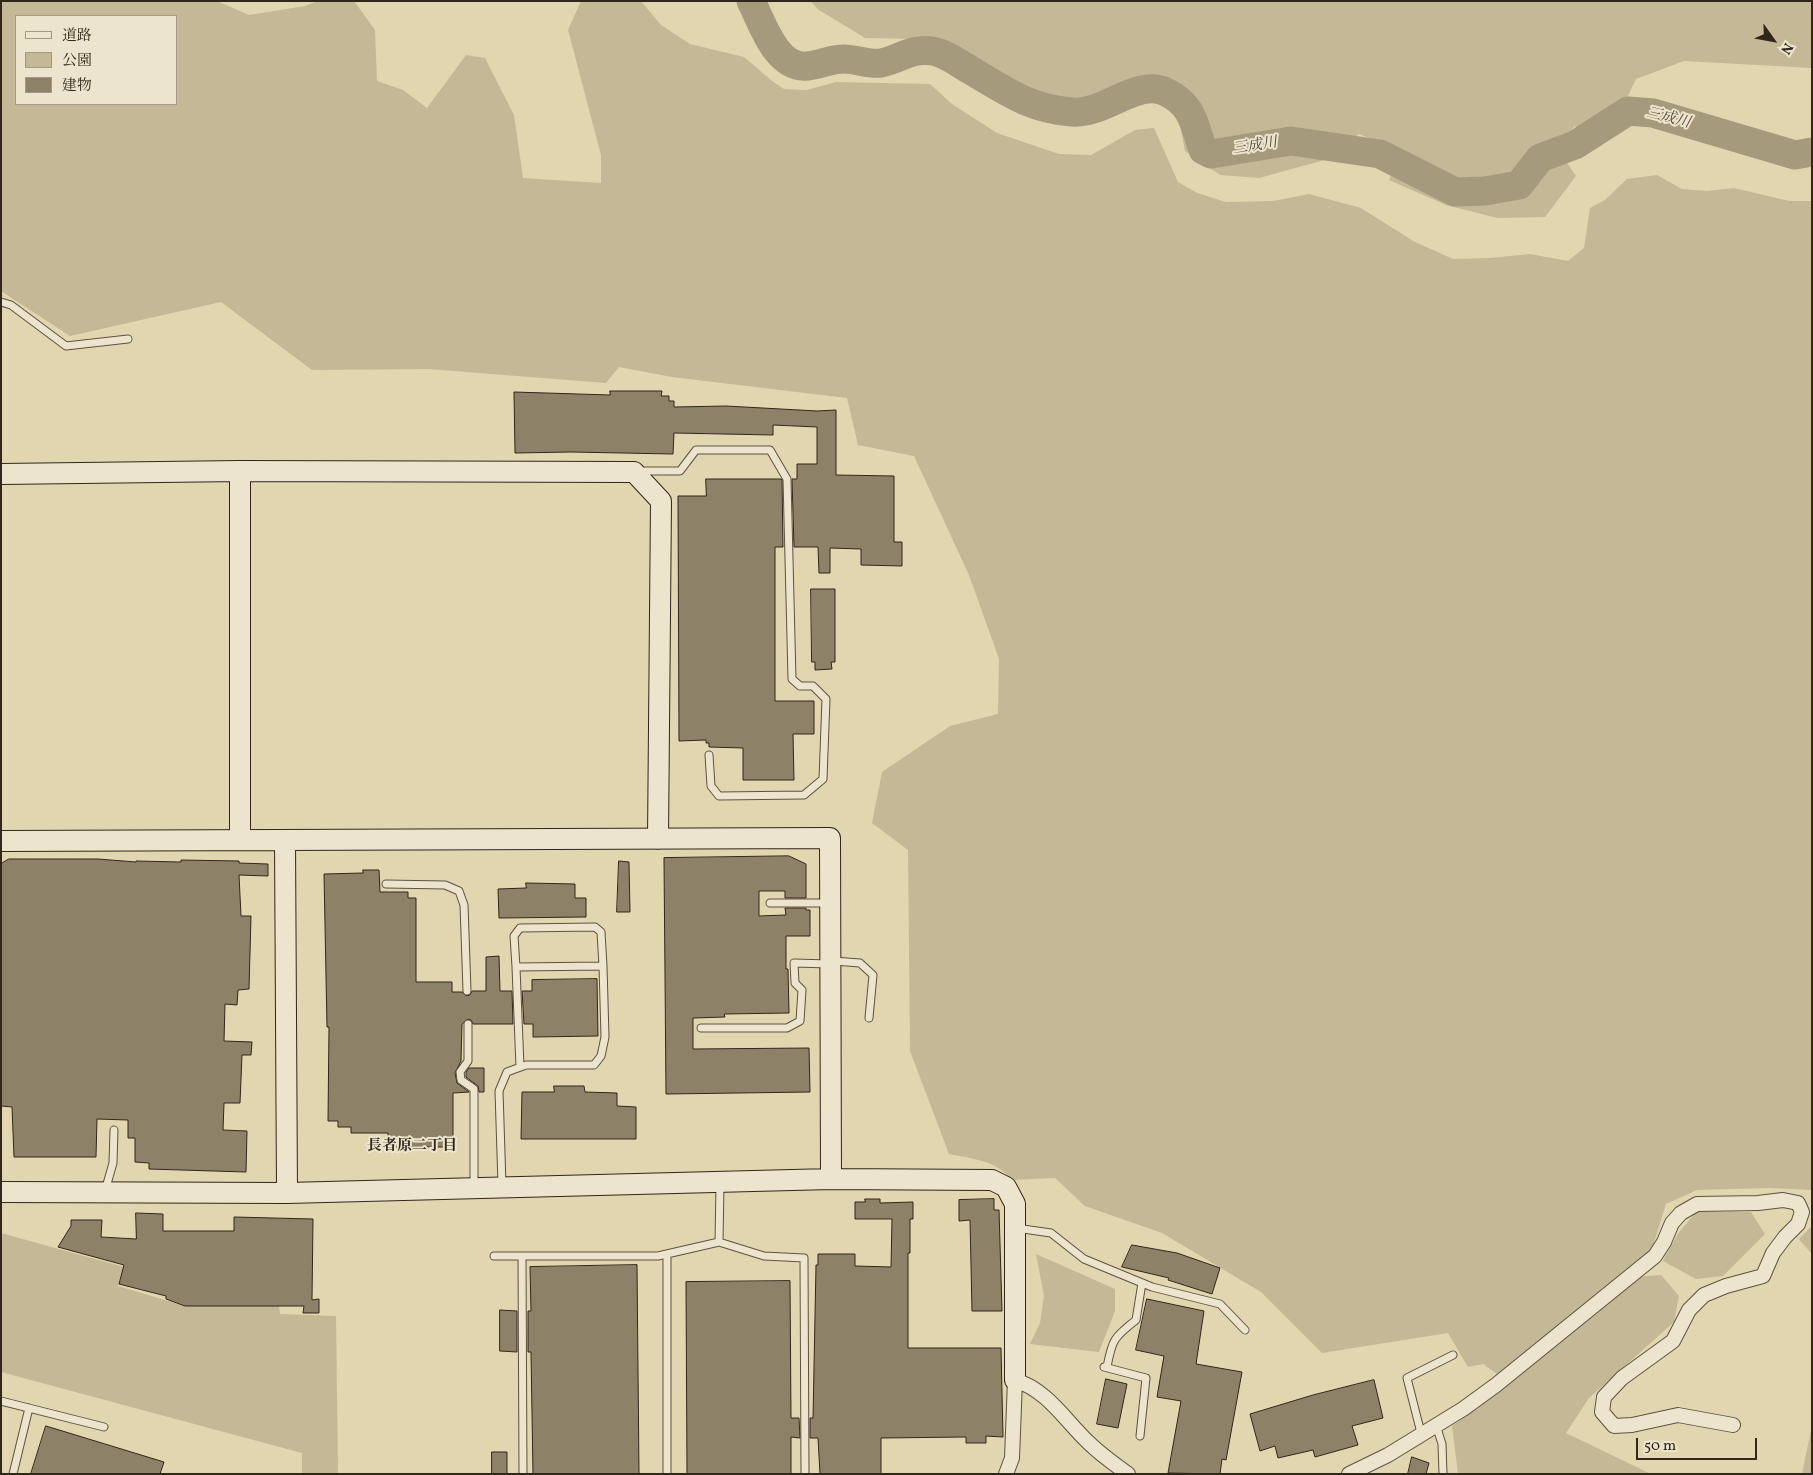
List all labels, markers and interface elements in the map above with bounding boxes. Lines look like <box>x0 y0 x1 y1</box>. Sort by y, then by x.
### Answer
legend <box>15 15 178 105</box>
north arrow <box>1748 15 1798 65</box>
text: 道路 <box>62 26 92 47</box>
text: N <box>1775 39 1797 58</box>
text: 公園 <box>62 51 92 72</box>
text: 建物 <box>62 76 92 97</box>
water label: 三成川 <box>1644 105 1692 133</box>
water label: 三成川 <box>1231 135 1279 159</box>
district label: 長者原二丁目 <box>367 1138 457 1156</box>
scale bar <box>1638 1428 1759 1460</box>
text: 50 m <box>1644 1436 1676 1457</box>

